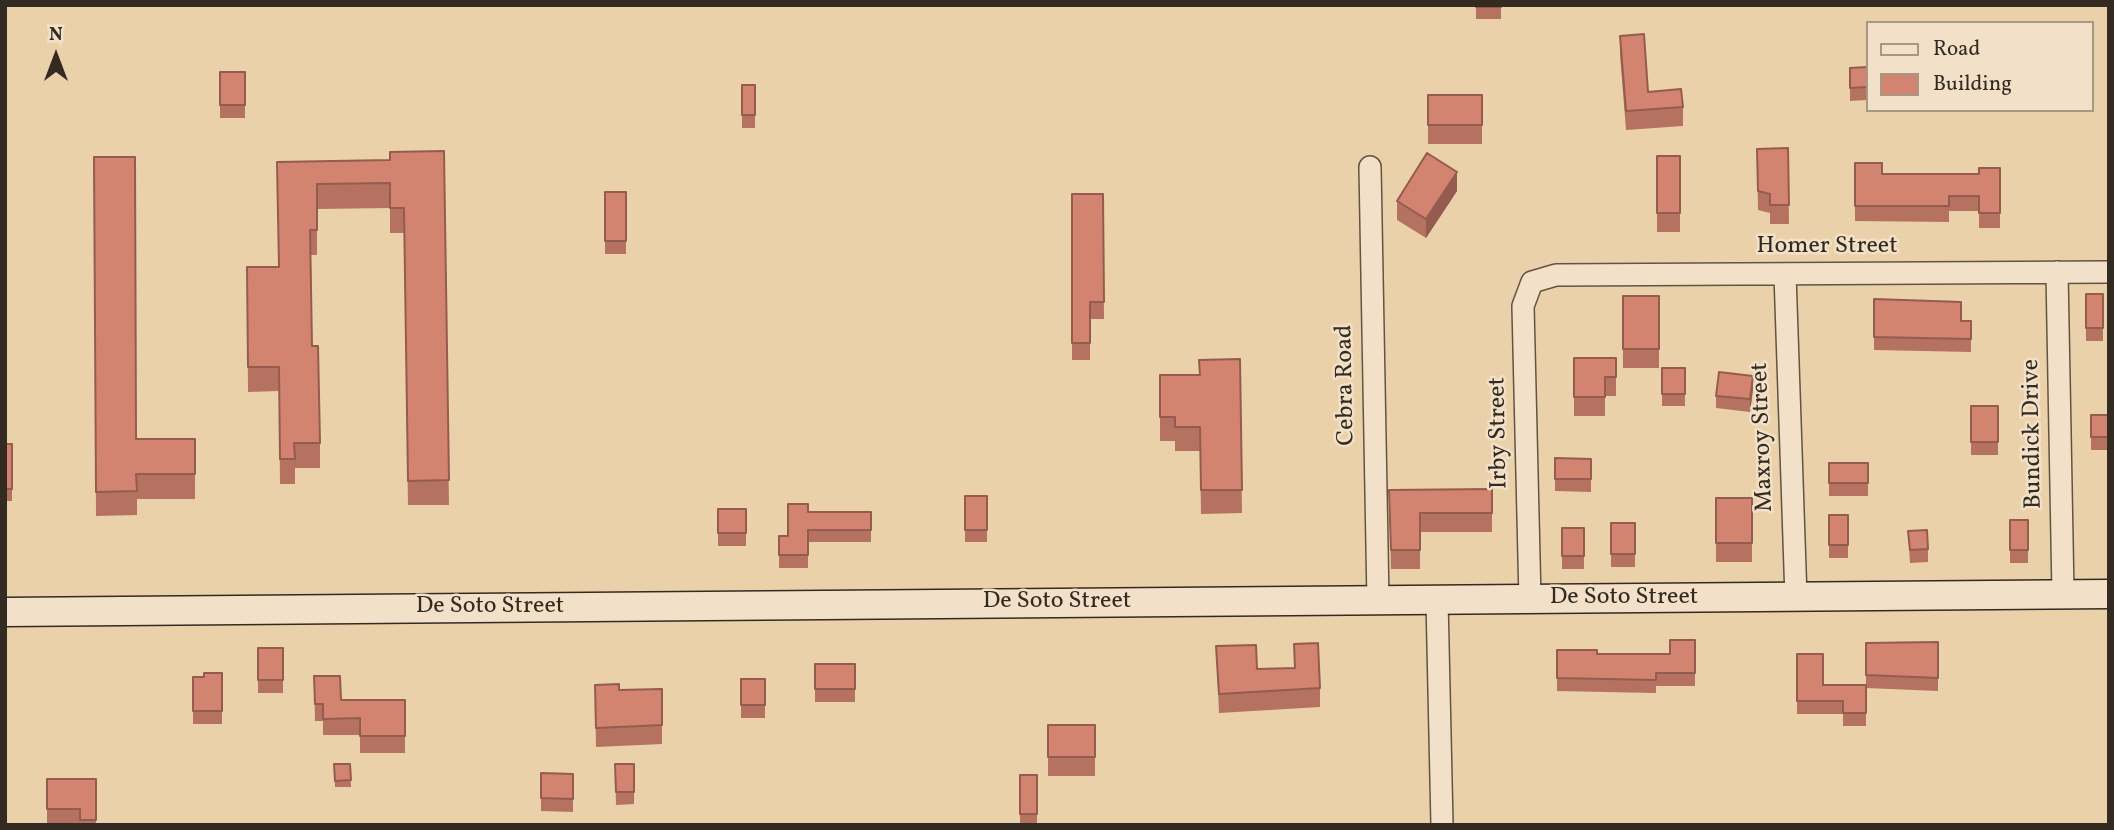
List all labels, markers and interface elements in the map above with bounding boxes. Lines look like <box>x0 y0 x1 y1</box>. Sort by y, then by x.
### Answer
north arrow <box>21 21 91 91</box>
legend <box>1866 21 2093 112</box>
text: N <box>49 22 63 48</box>
text: Road <box>1933 35 1980 64</box>
text: Building <box>1933 70 2012 99</box>
street label: Homer Street <box>1756 234 1898 262</box>
street label: Cebra Road <box>1332 324 1362 446</box>
street label: Bundick Drive <box>2018 359 2050 509</box>
street label: Maxroy Street <box>1747 362 1781 512</box>
street label: Irby Street <box>1485 377 1515 489</box>
street label: De Soto Street <box>1550 585 1698 613</box>
street label: De Soto Street <box>983 589 1131 617</box>
street label: De Soto Street <box>416 594 564 622</box>

